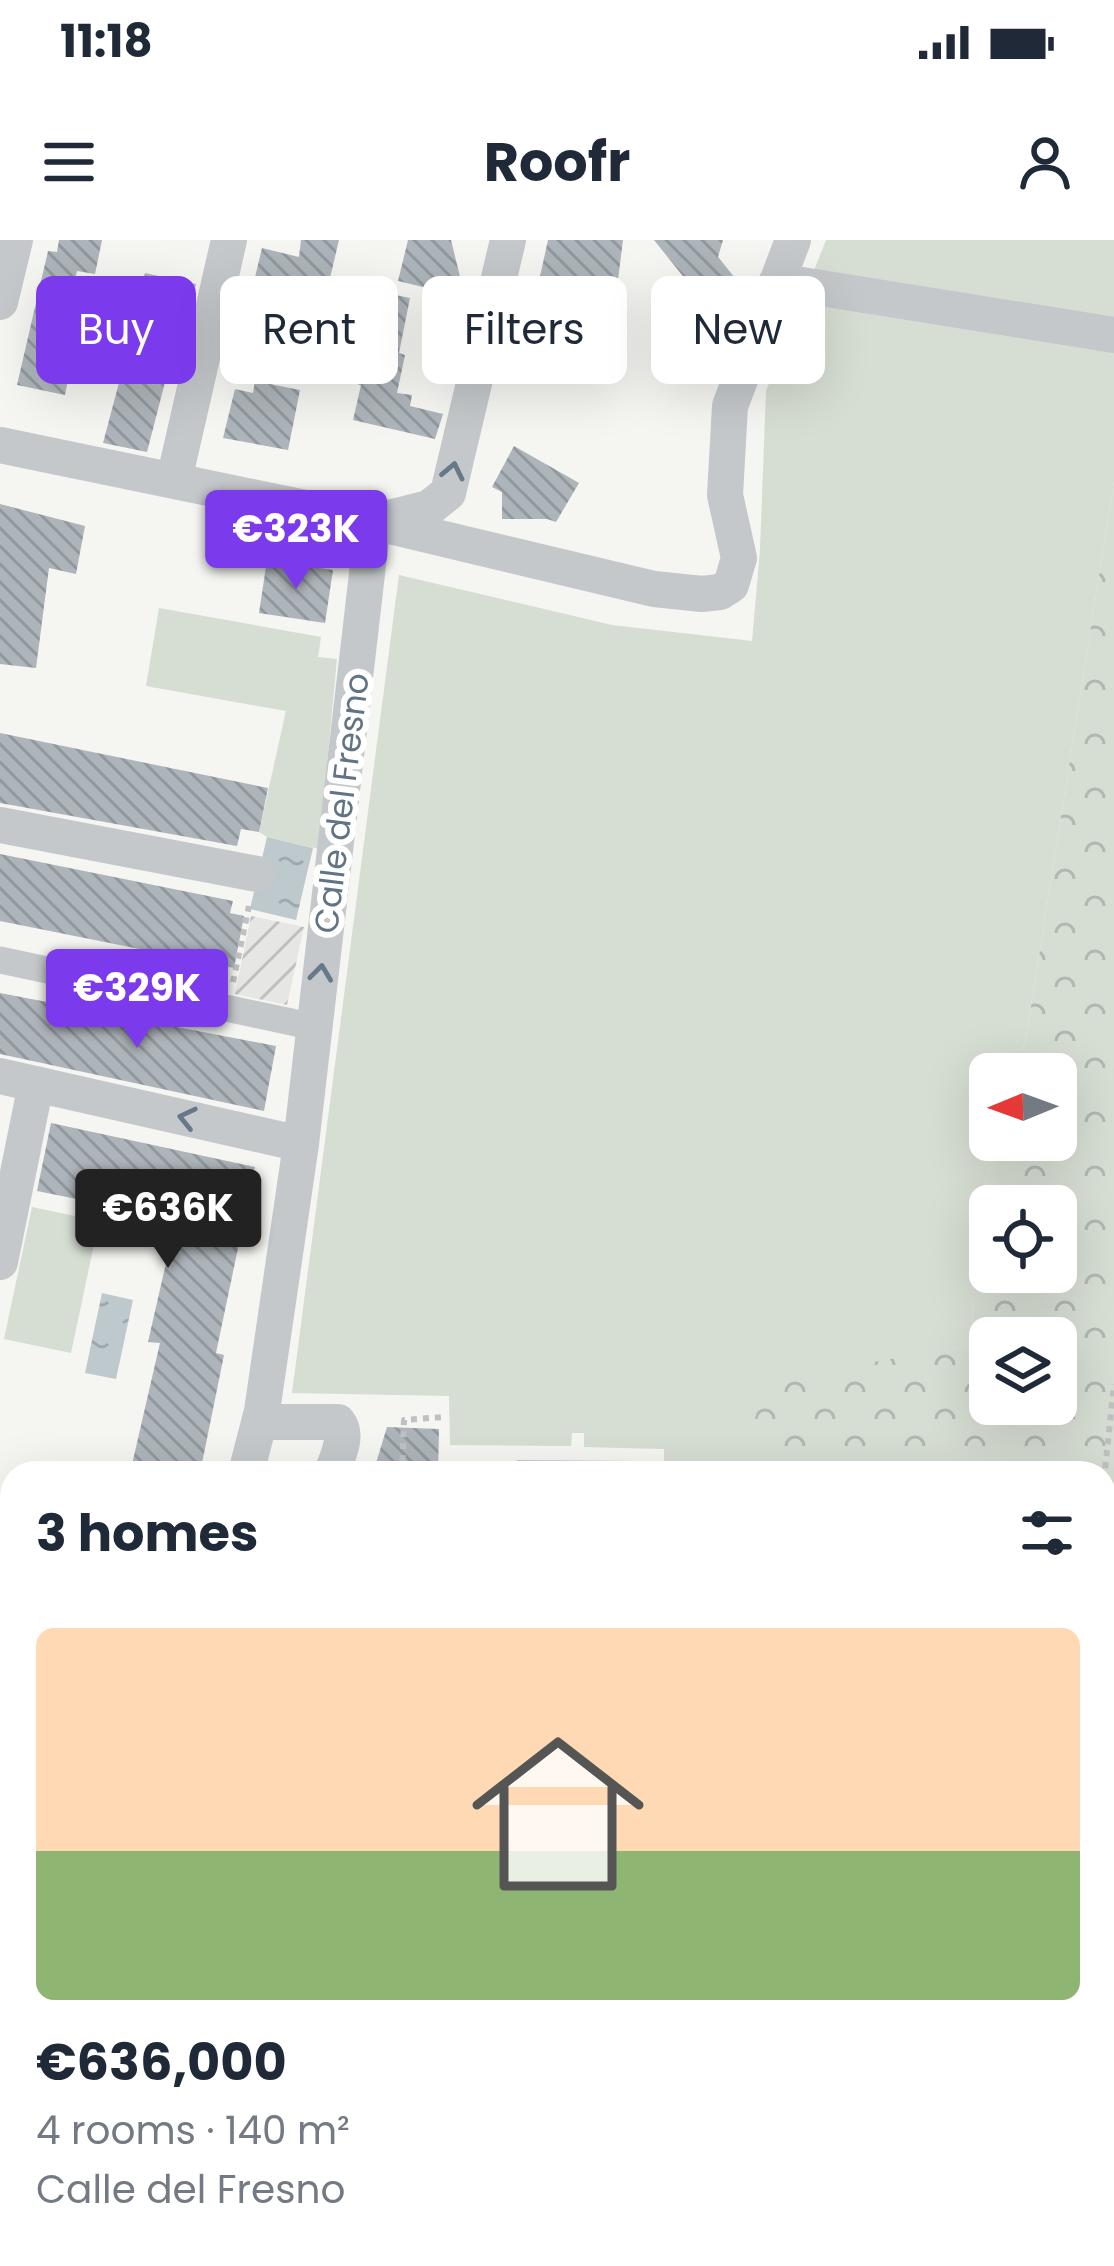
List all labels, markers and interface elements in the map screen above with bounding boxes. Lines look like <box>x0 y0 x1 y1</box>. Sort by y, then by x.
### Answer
text: 11:18 <box>60 10 153 73</box>
text: Roofr <box>484 124 630 200</box>
icon: menu <box>36 129 102 195</box>
icon: person <box>1012 129 1078 195</box>
chip: Buy <box>36 276 196 384</box>
chip: Rent <box>220 276 398 384</box>
chip: Filters <box>422 276 627 384</box>
chip: New <box>651 276 825 384</box>
one-way arrow <box>439 462 464 482</box>
pin: €323K <box>212 490 380 592</box>
text: €323K <box>232 501 360 556</box>
street label: Calle del Fresno <box>302 670 381 936</box>
pin: €329K <box>53 949 221 1051</box>
text: €329K <box>73 960 201 1015</box>
one-way arrow <box>308 963 334 983</box>
north arrow <box>969 1053 1077 1161</box>
map controls <box>969 1053 1077 1425</box>
one-way arrow <box>178 1107 198 1132</box>
pin: €636K <box>84 1169 252 1271</box>
text: €636K <box>102 1180 234 1235</box>
button: locate <box>969 1185 1077 1293</box>
button: layers <box>969 1317 1077 1425</box>
text: 3 homes <box>36 1497 258 1569</box>
icon: filters <box>1014 1500 1080 1566</box>
icon: home <box>450 1706 666 1922</box>
text: €636,000 <box>36 2026 287 2098</box>
text: 4 rooms · 140 m² <box>36 2103 350 2158</box>
text: Calle del Fresno <box>36 2162 345 2217</box>

